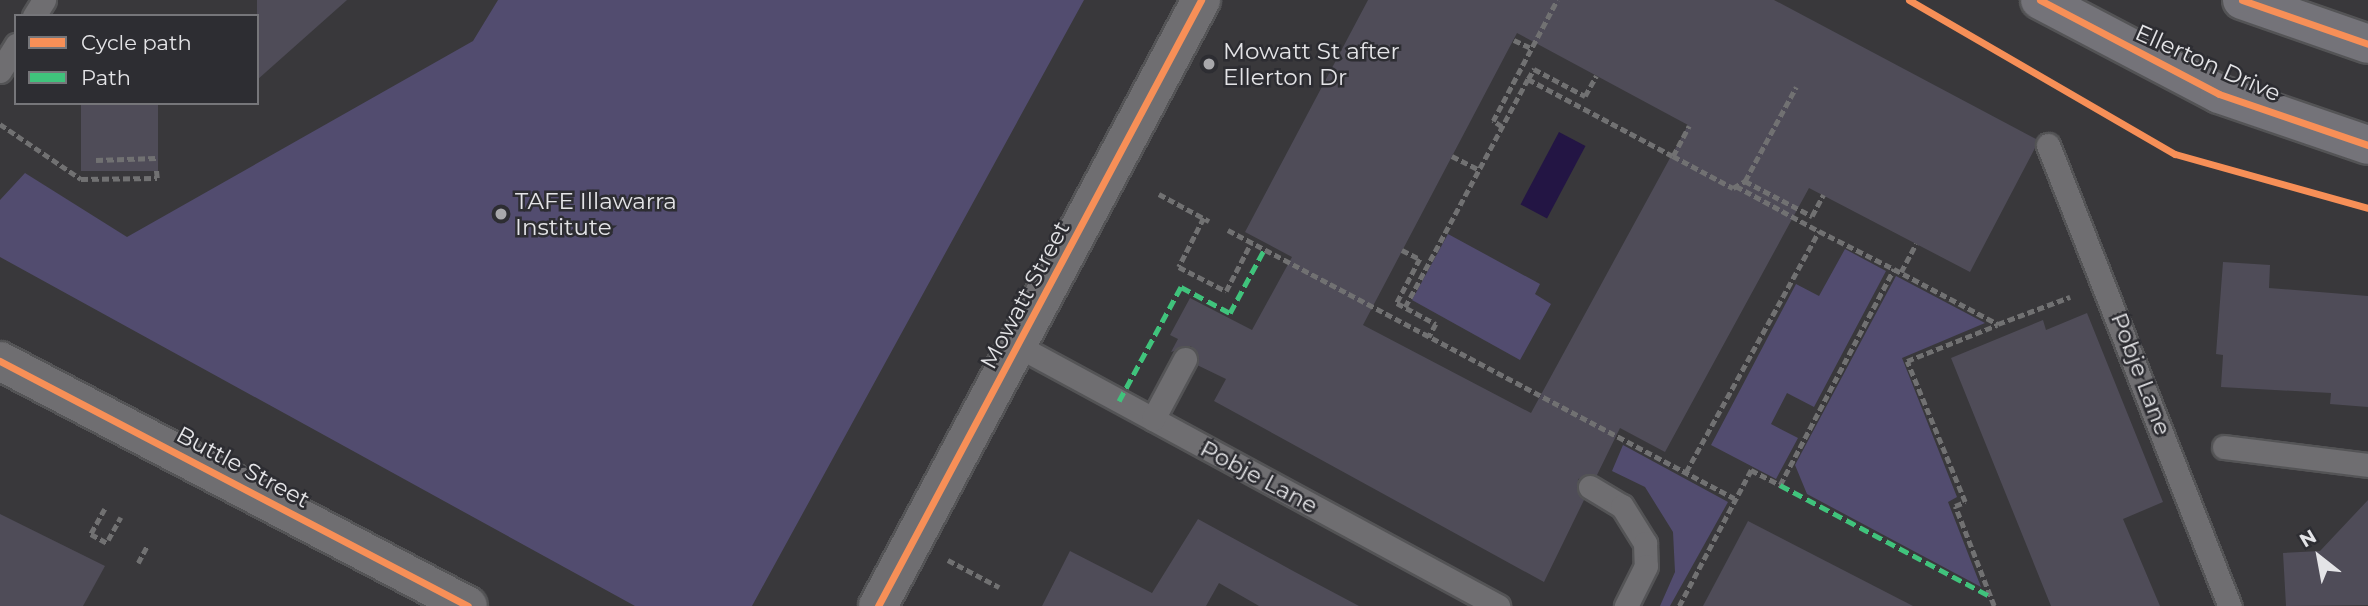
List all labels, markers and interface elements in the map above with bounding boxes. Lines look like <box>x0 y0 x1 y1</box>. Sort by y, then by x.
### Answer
legend <box>14 14 259 105</box>
street label: Ellerton Drive <box>2131 19 2285 107</box>
text: Cycle path <box>81 30 192 55</box>
place label: Mowatt St after Ellerton Dr <box>1223 37 1400 91</box>
marker: Mowatt St after Ellerton Dr <box>1201 56 1217 72</box>
text: Path <box>81 65 131 90</box>
place label: TAFE Illawarra Institute <box>515 187 677 241</box>
marker: TAFE Illawarra Institute <box>493 206 509 222</box>
street label: Mowatt Street <box>974 216 1076 374</box>
street label: Pobje Lane <box>2105 309 2177 439</box>
street label: Buttle Street <box>172 420 314 514</box>
street label: Pobje Lane <box>1196 435 1322 519</box>
north arrow <box>2284 522 2354 592</box>
text: N <box>2295 525 2320 552</box>

